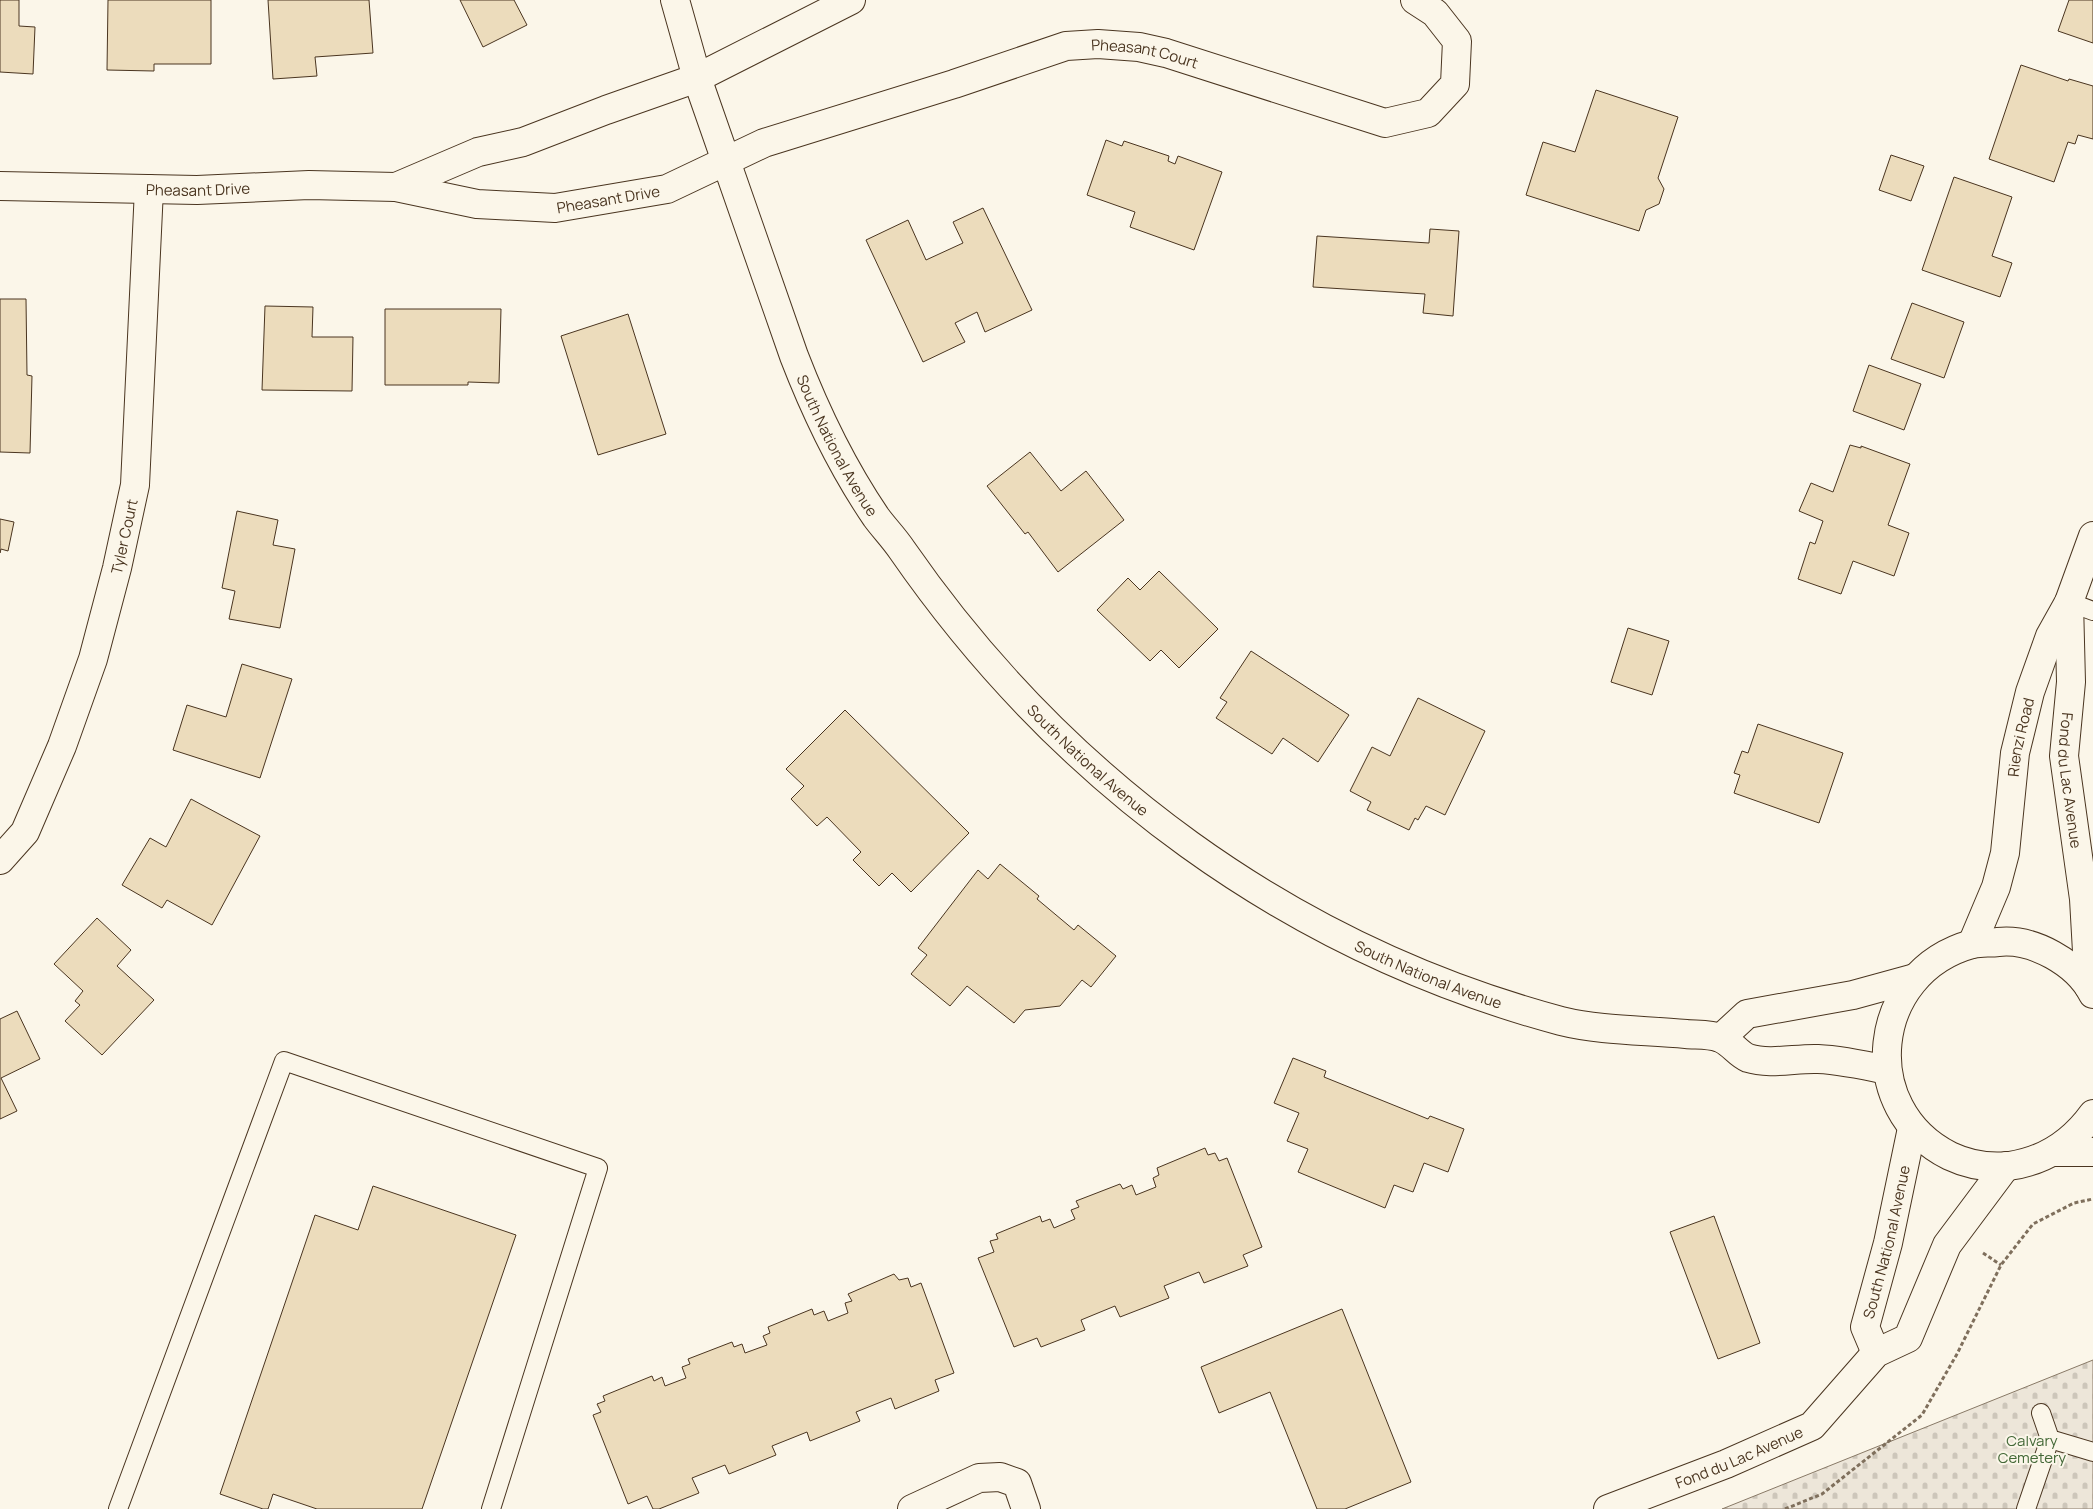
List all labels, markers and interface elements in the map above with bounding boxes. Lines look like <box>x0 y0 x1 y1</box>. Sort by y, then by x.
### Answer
street label: Pheasant Court <box>1091 33 1201 73</box>
street label: Pheasant Drive <box>146 177 251 200</box>
street label: Pheasant Drive <box>555 180 662 218</box>
street label: South National Avenue <box>792 371 883 521</box>
street label: Tyler Court <box>105 497 142 576</box>
street label: Rienzi Road <box>2002 695 2039 778</box>
street label: South National Avenue <box>1023 699 1153 821</box>
street label: Fond du Lac Avenue <box>2053 712 2087 850</box>
street label: South National Avenue <box>1351 935 1505 1013</box>
street label: South National Avenue <box>1857 1163 1915 1321</box>
street label: Fond du Lac Avenue <box>1672 1421 1806 1493</box>
park label: Calvary Cemetery <box>1998 1430 2066 1468</box>

